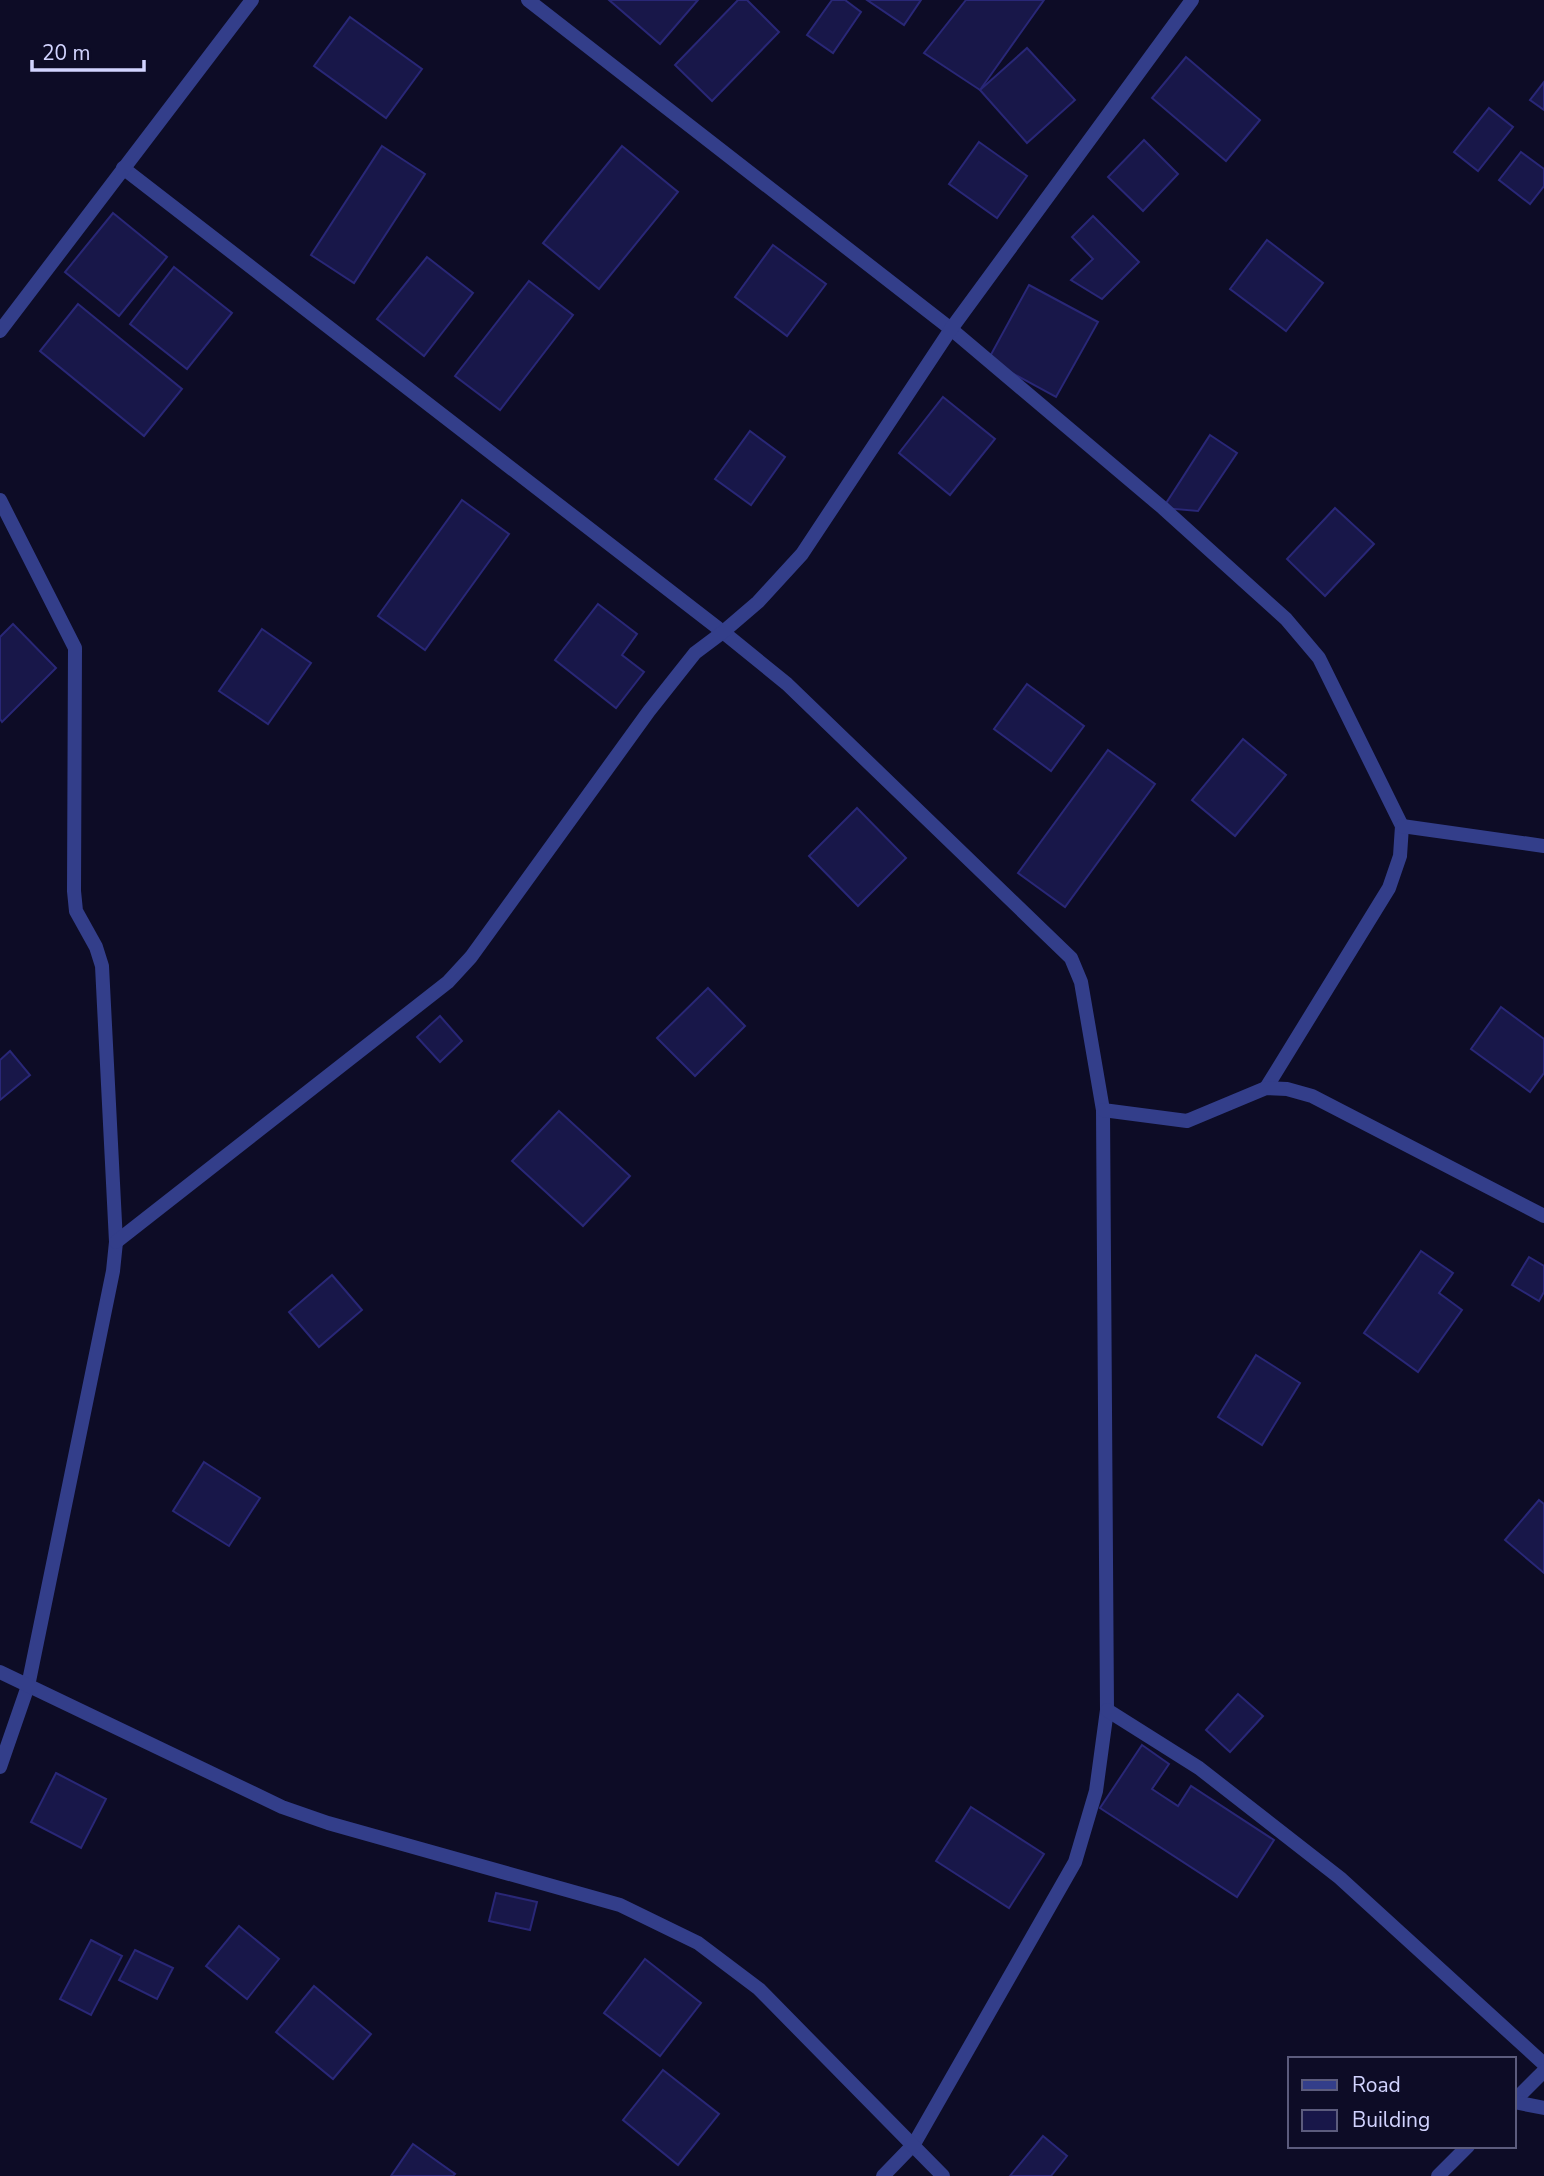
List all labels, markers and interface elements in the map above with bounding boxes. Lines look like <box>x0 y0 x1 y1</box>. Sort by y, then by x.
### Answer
scale bar <box>32 28 144 72</box>
text: 20 m <box>42 39 91 67</box>
legend <box>1288 2057 1516 2148</box>
text: Road <box>1352 2071 1401 2099</box>
text: Building <box>1352 2106 1430 2134</box>

